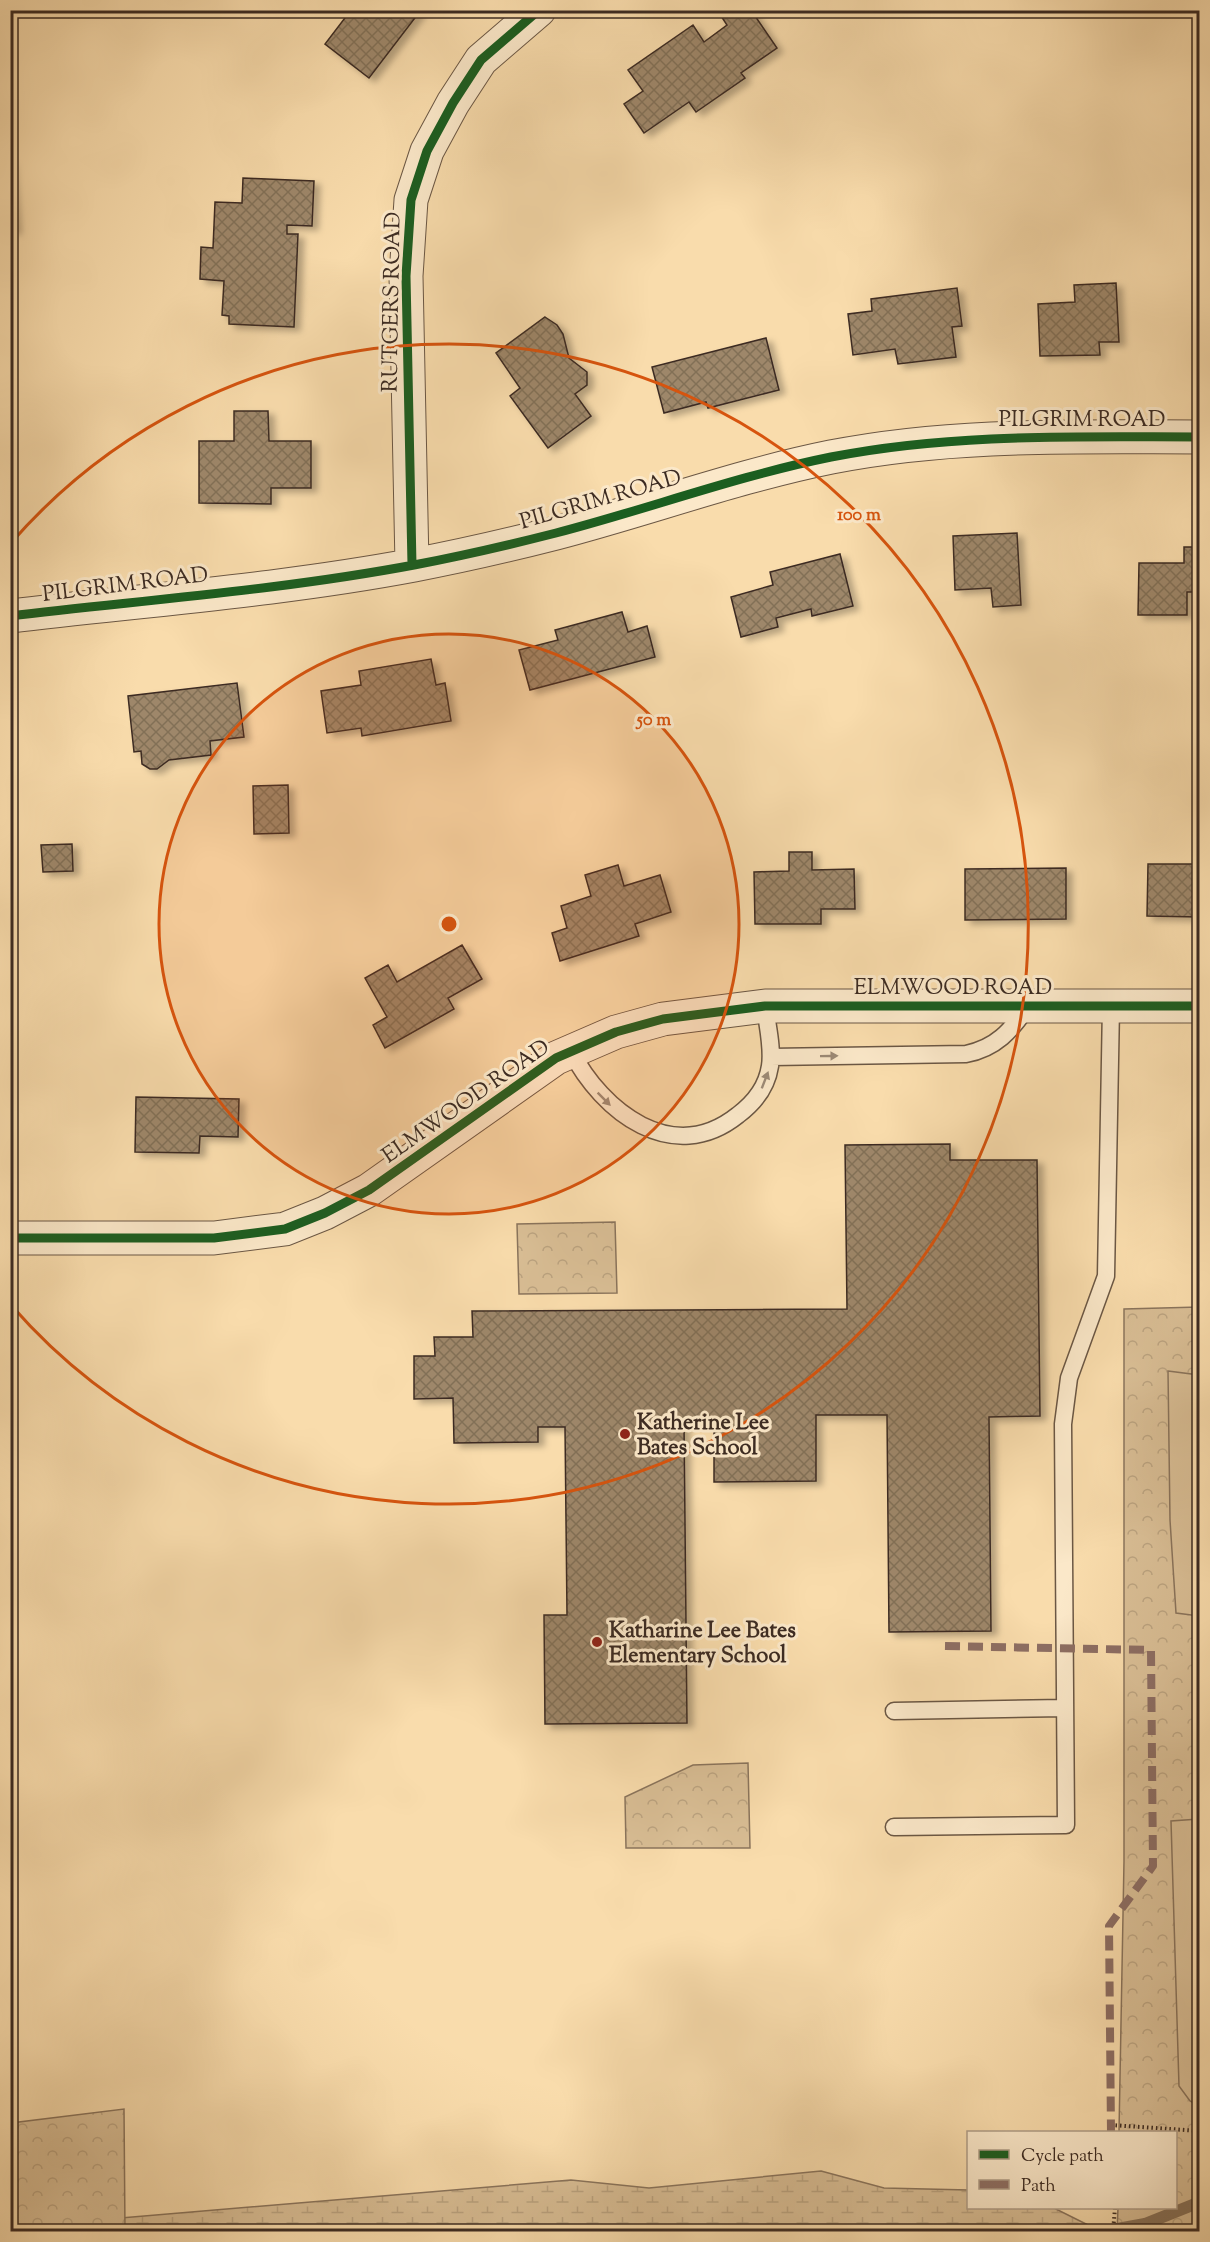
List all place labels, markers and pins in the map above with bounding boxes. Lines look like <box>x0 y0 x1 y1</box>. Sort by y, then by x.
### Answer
centre of rings <box>439 914 459 934</box>
place label: Katherine Lee Bates School <box>637 1408 769 1465</box>
marker: Katherine Lee Bates School <box>618 1427 632 1441</box>
place label: Katharine Lee Bates Elementary School <box>609 1616 796 1673</box>
marker: Katharine Lee Bates Elementary School <box>590 1635 604 1649</box>

